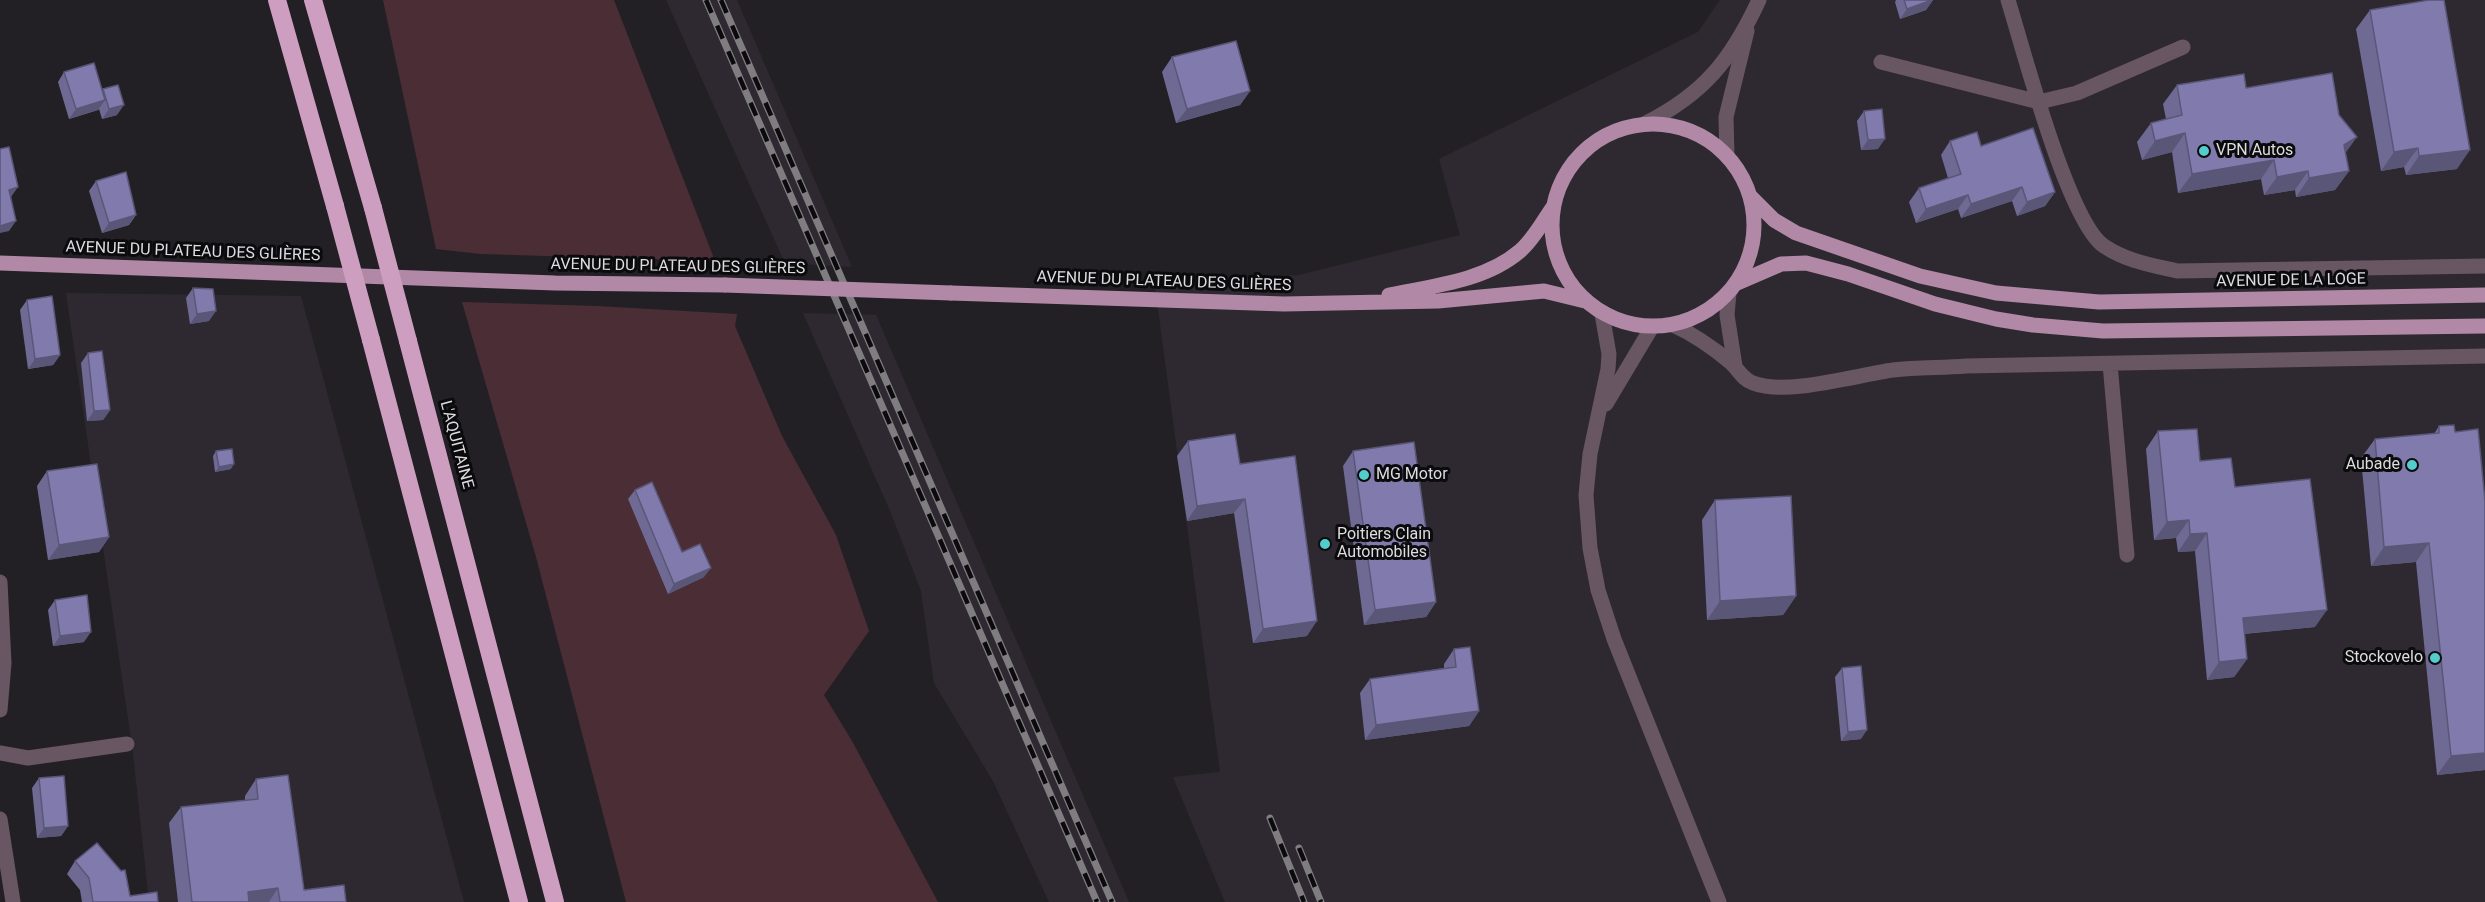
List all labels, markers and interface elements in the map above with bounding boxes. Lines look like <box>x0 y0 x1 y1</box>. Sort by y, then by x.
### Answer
place label: VPN Autos <box>2216 141 2293 161</box>
marker: VPN Autos <box>2197 144 2211 158</box>
street label: AVENUE DU PLATEAU DES GLIÈRES <box>65 238 321 266</box>
street label: AVENUE DU PLATEAU DES GLIÈRES <box>550 255 806 279</box>
street label: AVENUE DU PLATEAU DES GLIÈRES <box>1036 268 1292 296</box>
street label: AVENUE DE LA LOGE <box>2216 270 2366 292</box>
street label: L'AQUITAINE <box>435 399 477 491</box>
place label: Aubade <box>2346 455 2400 475</box>
marker: Aubade <box>2405 458 2419 472</box>
place label: MG Motor <box>1376 465 1448 485</box>
marker: MG Motor <box>1357 468 1371 482</box>
place label: Poitiers Clain Automobiles <box>1337 525 1431 563</box>
marker: Poitiers Clain Automobiles <box>1318 537 1332 551</box>
place label: Stockovelo <box>2345 648 2423 668</box>
marker: Stockovelo <box>2428 651 2442 665</box>

